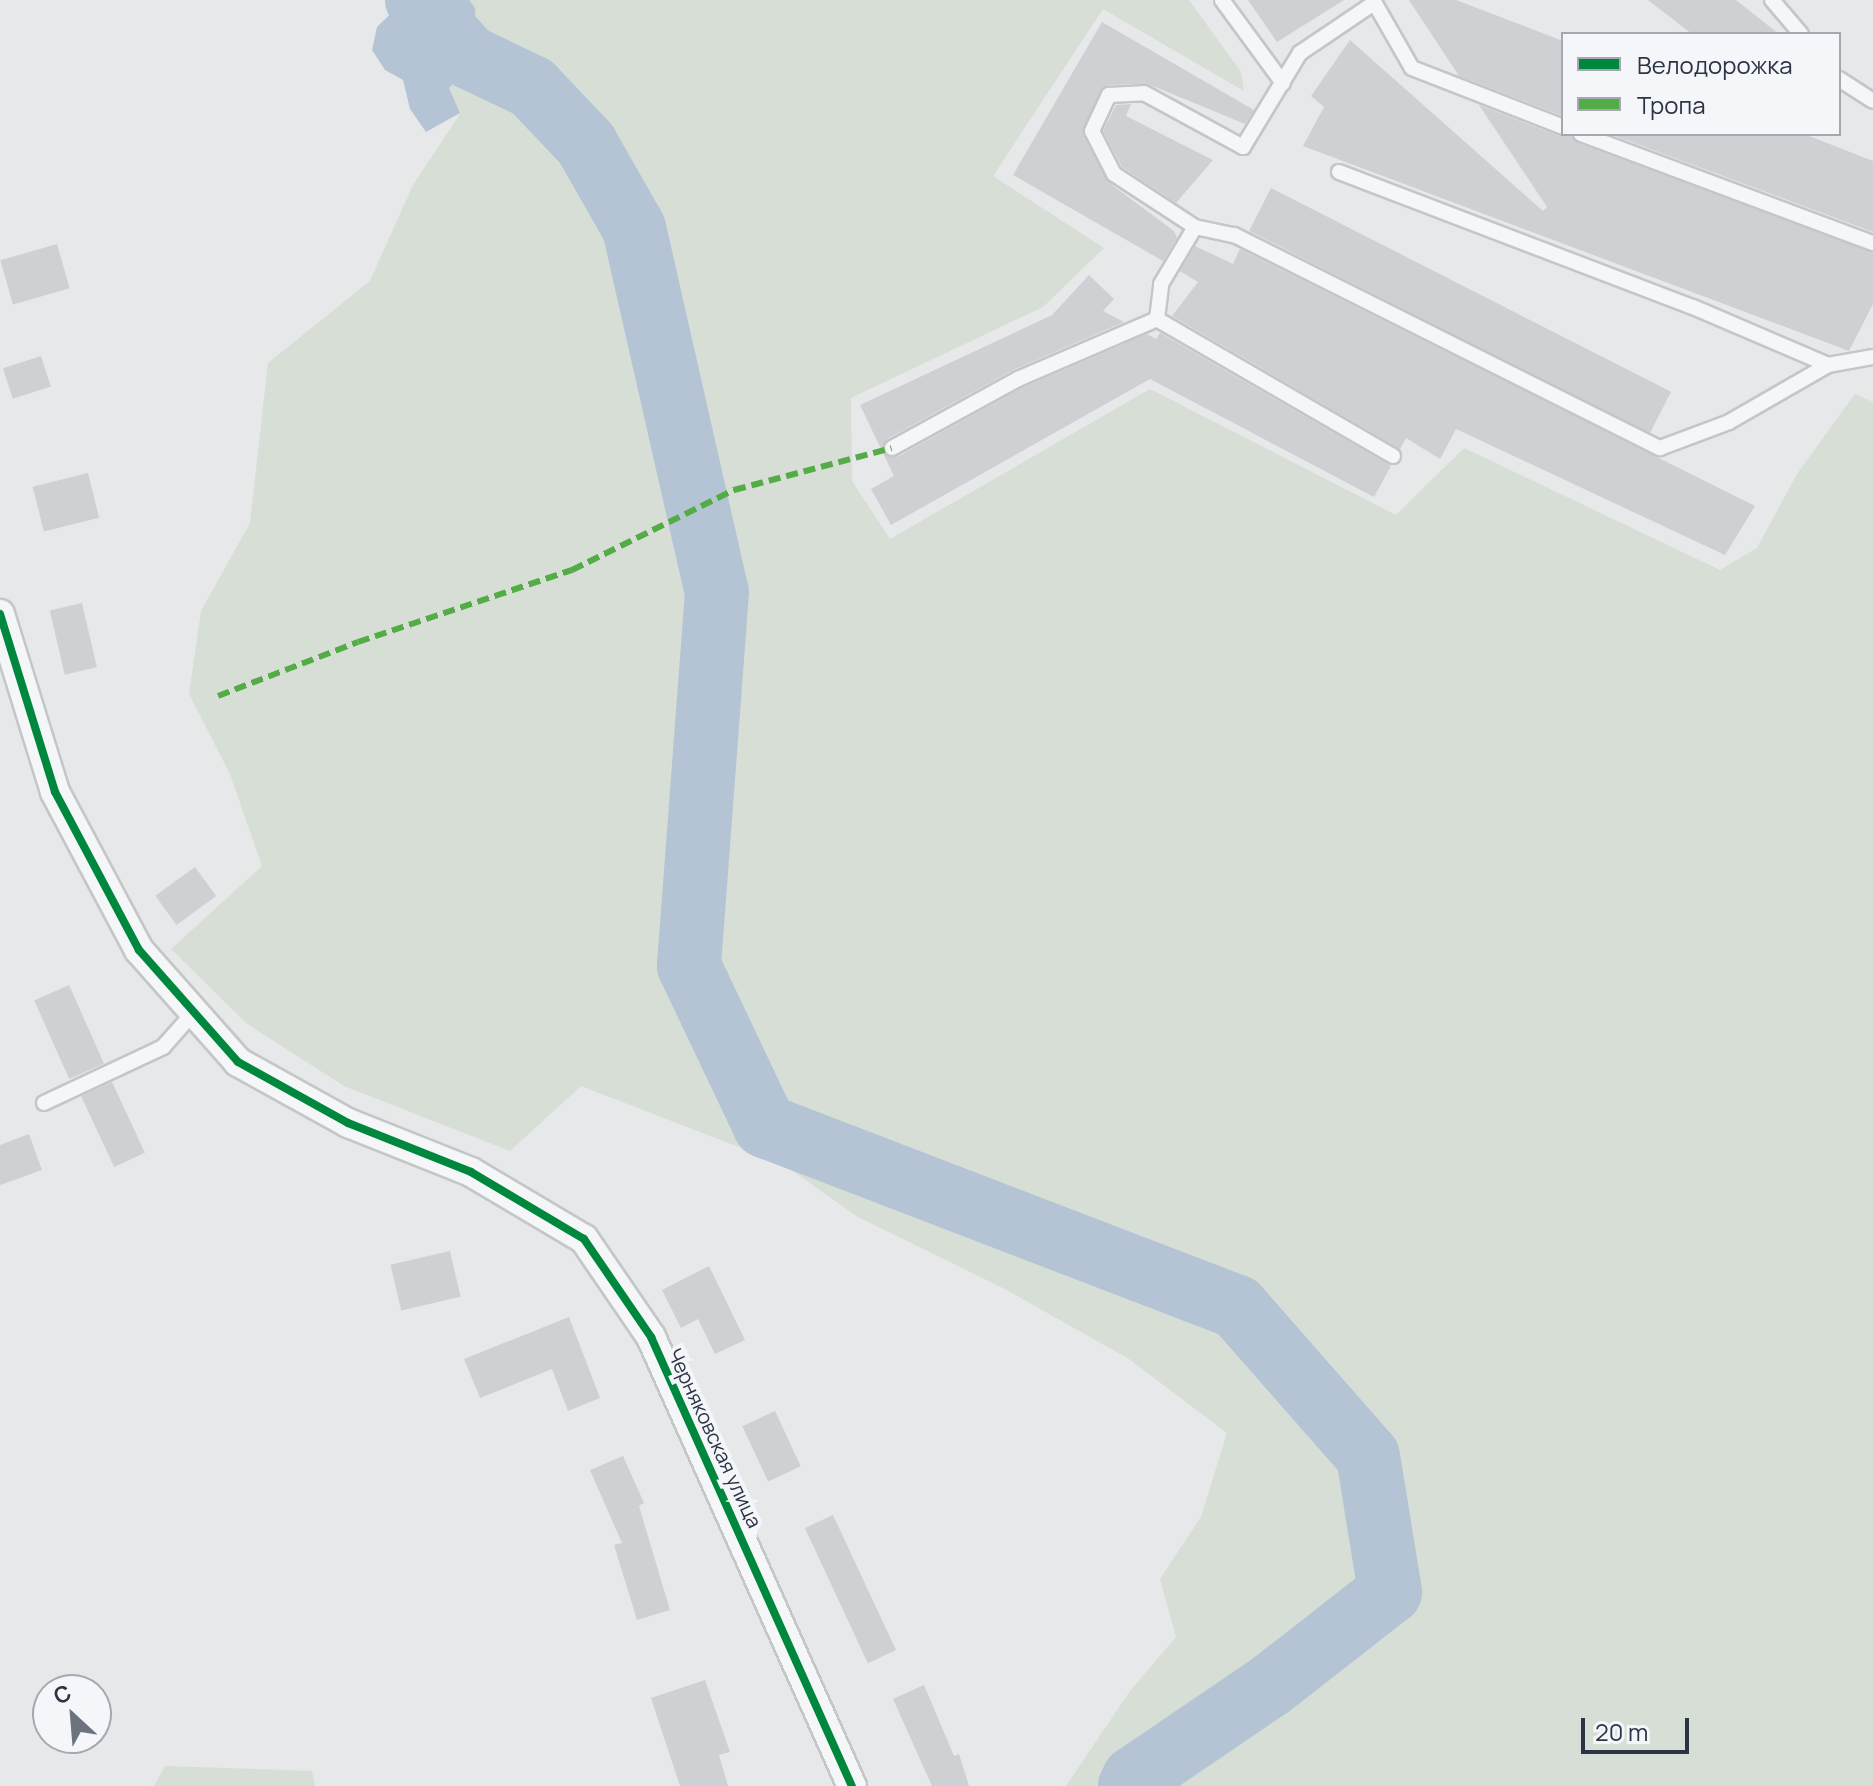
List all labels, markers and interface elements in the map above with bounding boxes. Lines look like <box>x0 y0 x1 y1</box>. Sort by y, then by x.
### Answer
legend <box>1561 32 1841 136</box>
text: Велодорожка <box>1637 48 1792 81</box>
text: Тропа <box>1637 88 1706 121</box>
street label: Черняковская улица <box>663 1344 767 1532</box>
north arrow <box>32 1674 112 1754</box>
text: С <box>48 1677 76 1711</box>
scale bar <box>1585 1702 1693 1752</box>
text: 20 m <box>1595 1715 1648 1748</box>

